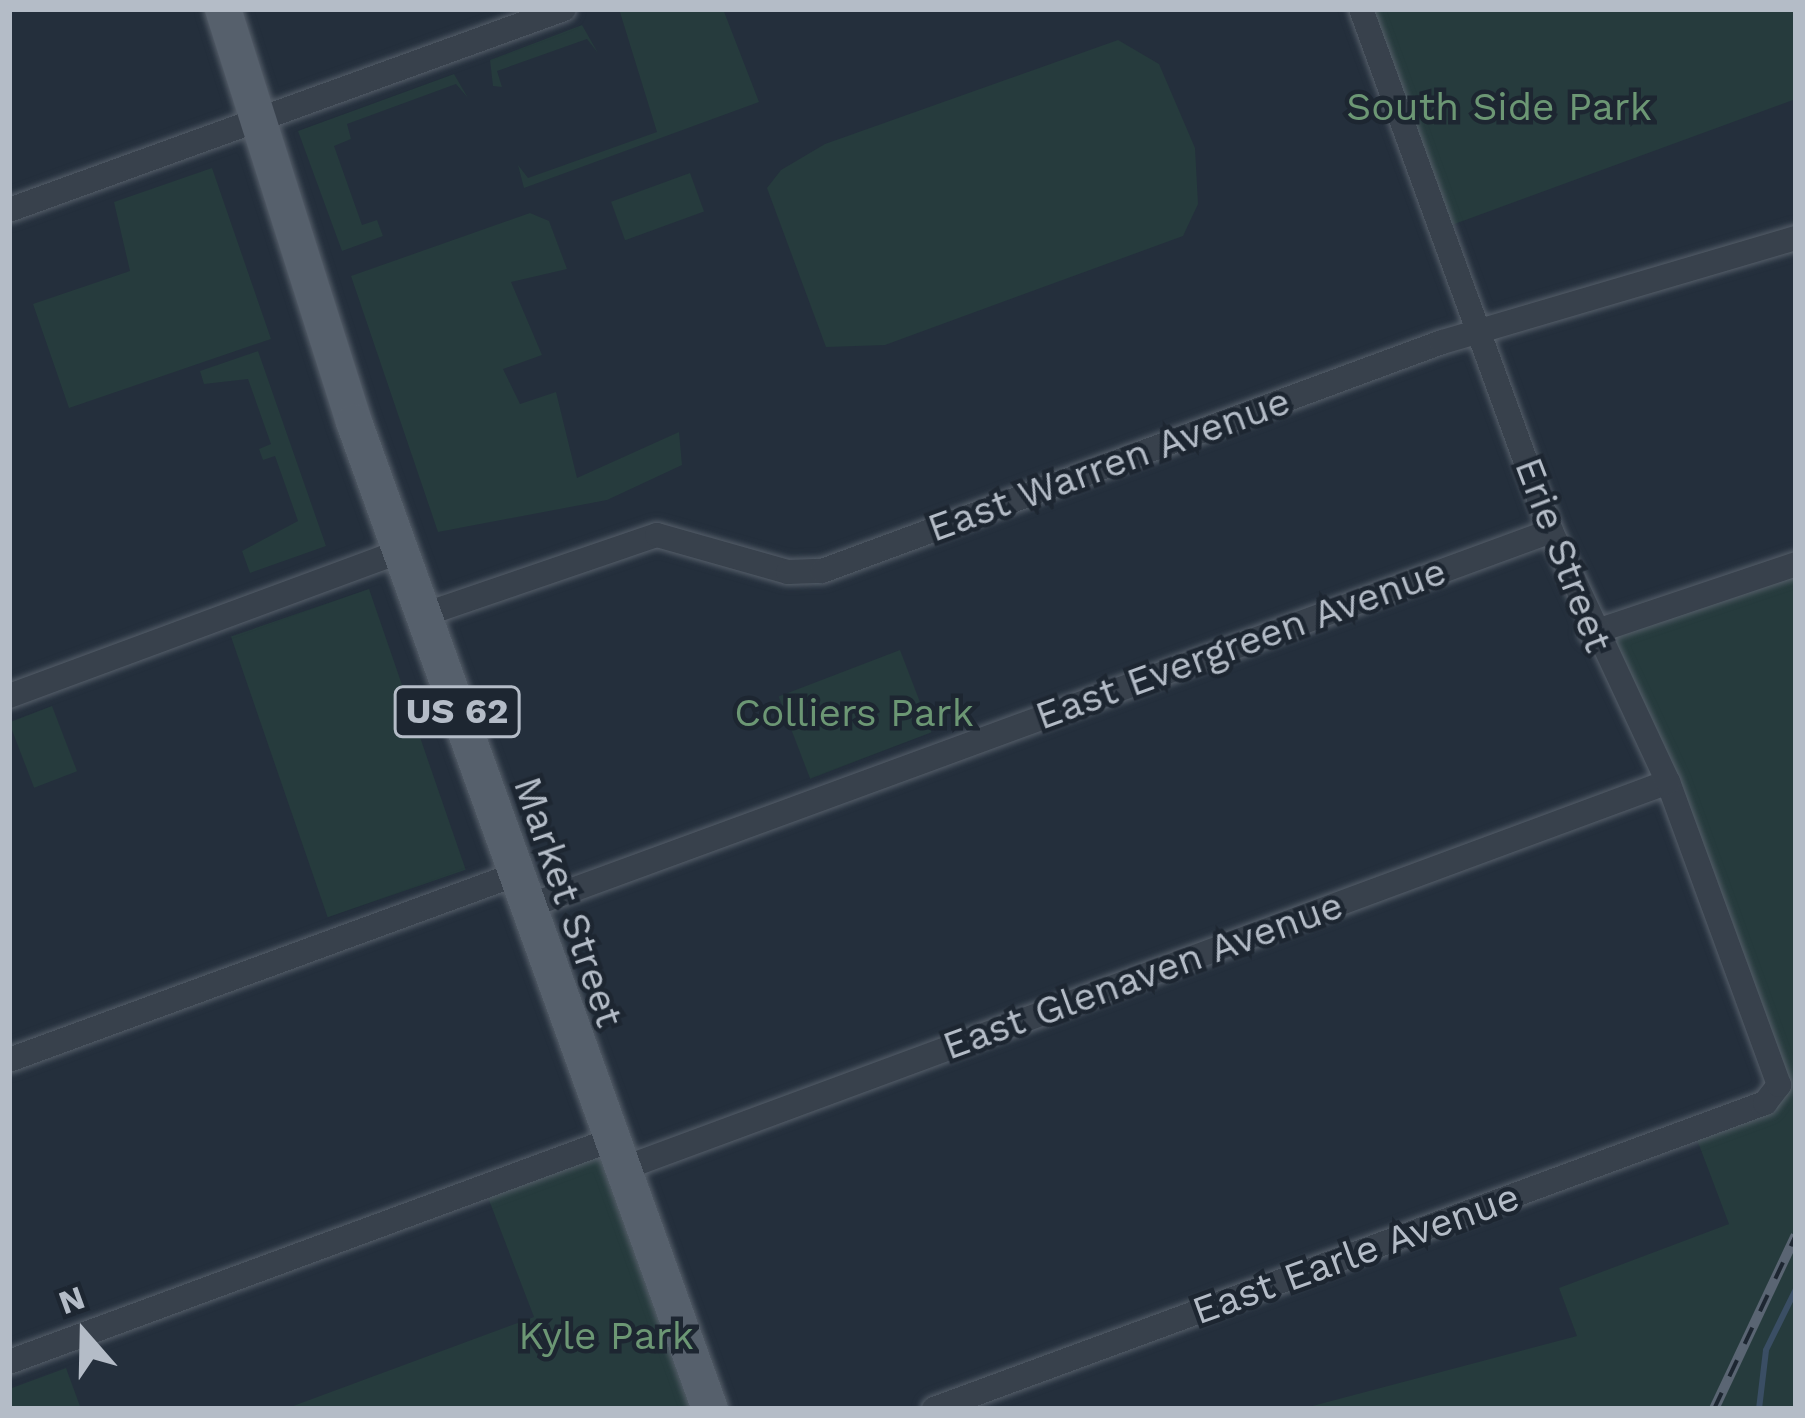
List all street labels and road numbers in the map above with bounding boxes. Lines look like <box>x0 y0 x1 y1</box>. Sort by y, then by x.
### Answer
street label: East Warren Avenue <box>920 377 1298 553</box>
street label: Erie Street <box>1505 451 1621 659</box>
street label: East Evergreen Avenue <box>1029 548 1453 740</box>
road number: US 62 <box>391 682 523 742</box>
street label: Market Street <box>503 771 633 1033</box>
street label: East Glenaven Avenue <box>936 882 1350 1070</box>
street label: East Earle Avenue <box>1186 1173 1526 1335</box>

